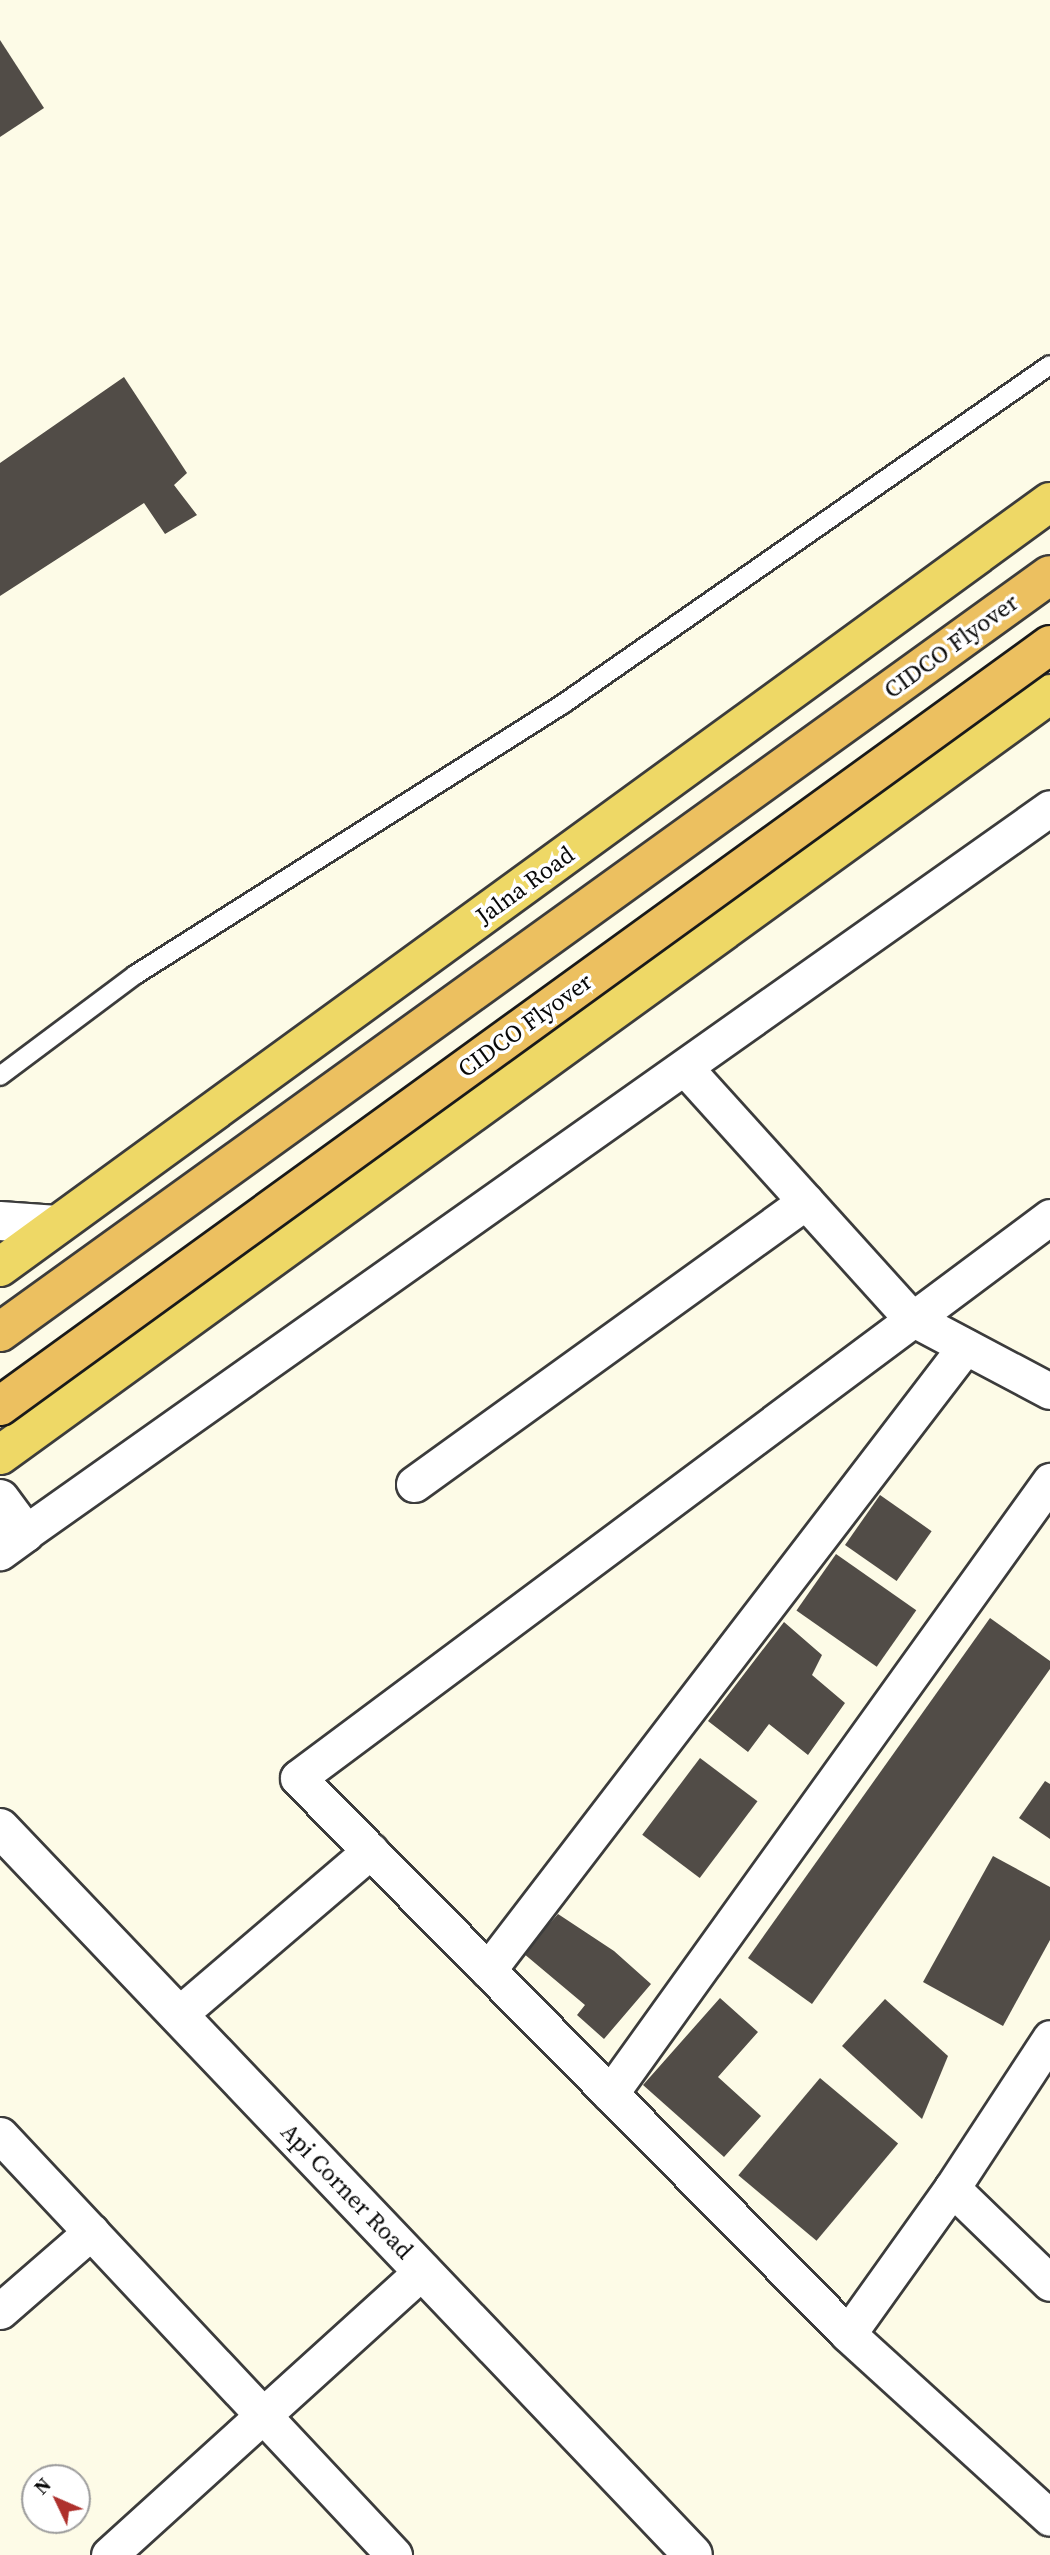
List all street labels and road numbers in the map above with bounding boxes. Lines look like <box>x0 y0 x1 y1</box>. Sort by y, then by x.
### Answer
street label: CIDCO Flyover <box>878 588 1024 704</box>
street label: Jalna Road <box>470 840 580 930</box>
street label: CIDCO Flyover <box>452 967 598 1083</box>
street label: Api Corner Road <box>275 2117 419 2265</box>

